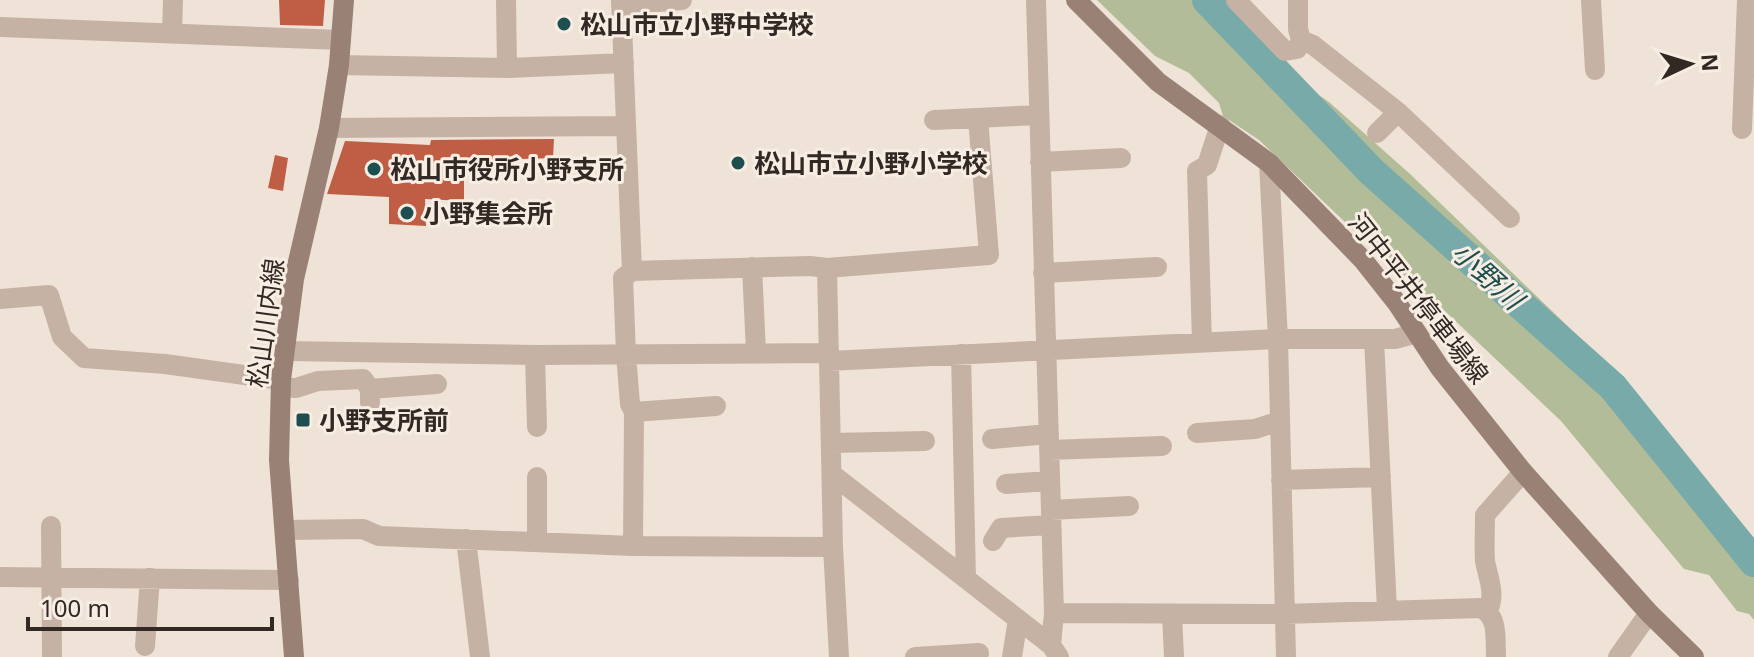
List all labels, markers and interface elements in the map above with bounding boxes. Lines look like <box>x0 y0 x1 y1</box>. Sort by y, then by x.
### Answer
place label: 松山市立小野中学校 <box>580 6 814 42</box>
marker: 松山市立小野中学校 <box>555 15 573 33</box>
north arrow <box>1650 24 1730 104</box>
text: N <box>1695 53 1727 73</box>
place label: 松山市立小野小学校 <box>754 145 988 181</box>
place label: 松山市役所小野支所 <box>390 151 624 187</box>
marker: 松山市立小野小学校 <box>729 154 747 172</box>
marker: 松山市役所小野支所 <box>365 160 383 178</box>
place label: 小野集会所 <box>423 195 553 231</box>
marker: 小野集会所 <box>398 204 416 222</box>
street label: 河中平井停車場線 <box>1341 205 1497 391</box>
water label: 小野川 <box>1444 233 1534 319</box>
street label: 松山川内線 <box>238 256 292 390</box>
place label: 小野支所前 <box>319 402 449 438</box>
marker: 小野支所前 <box>294 411 312 429</box>
scale bar <box>28 581 272 631</box>
text: 100 m <box>40 591 110 624</box>

